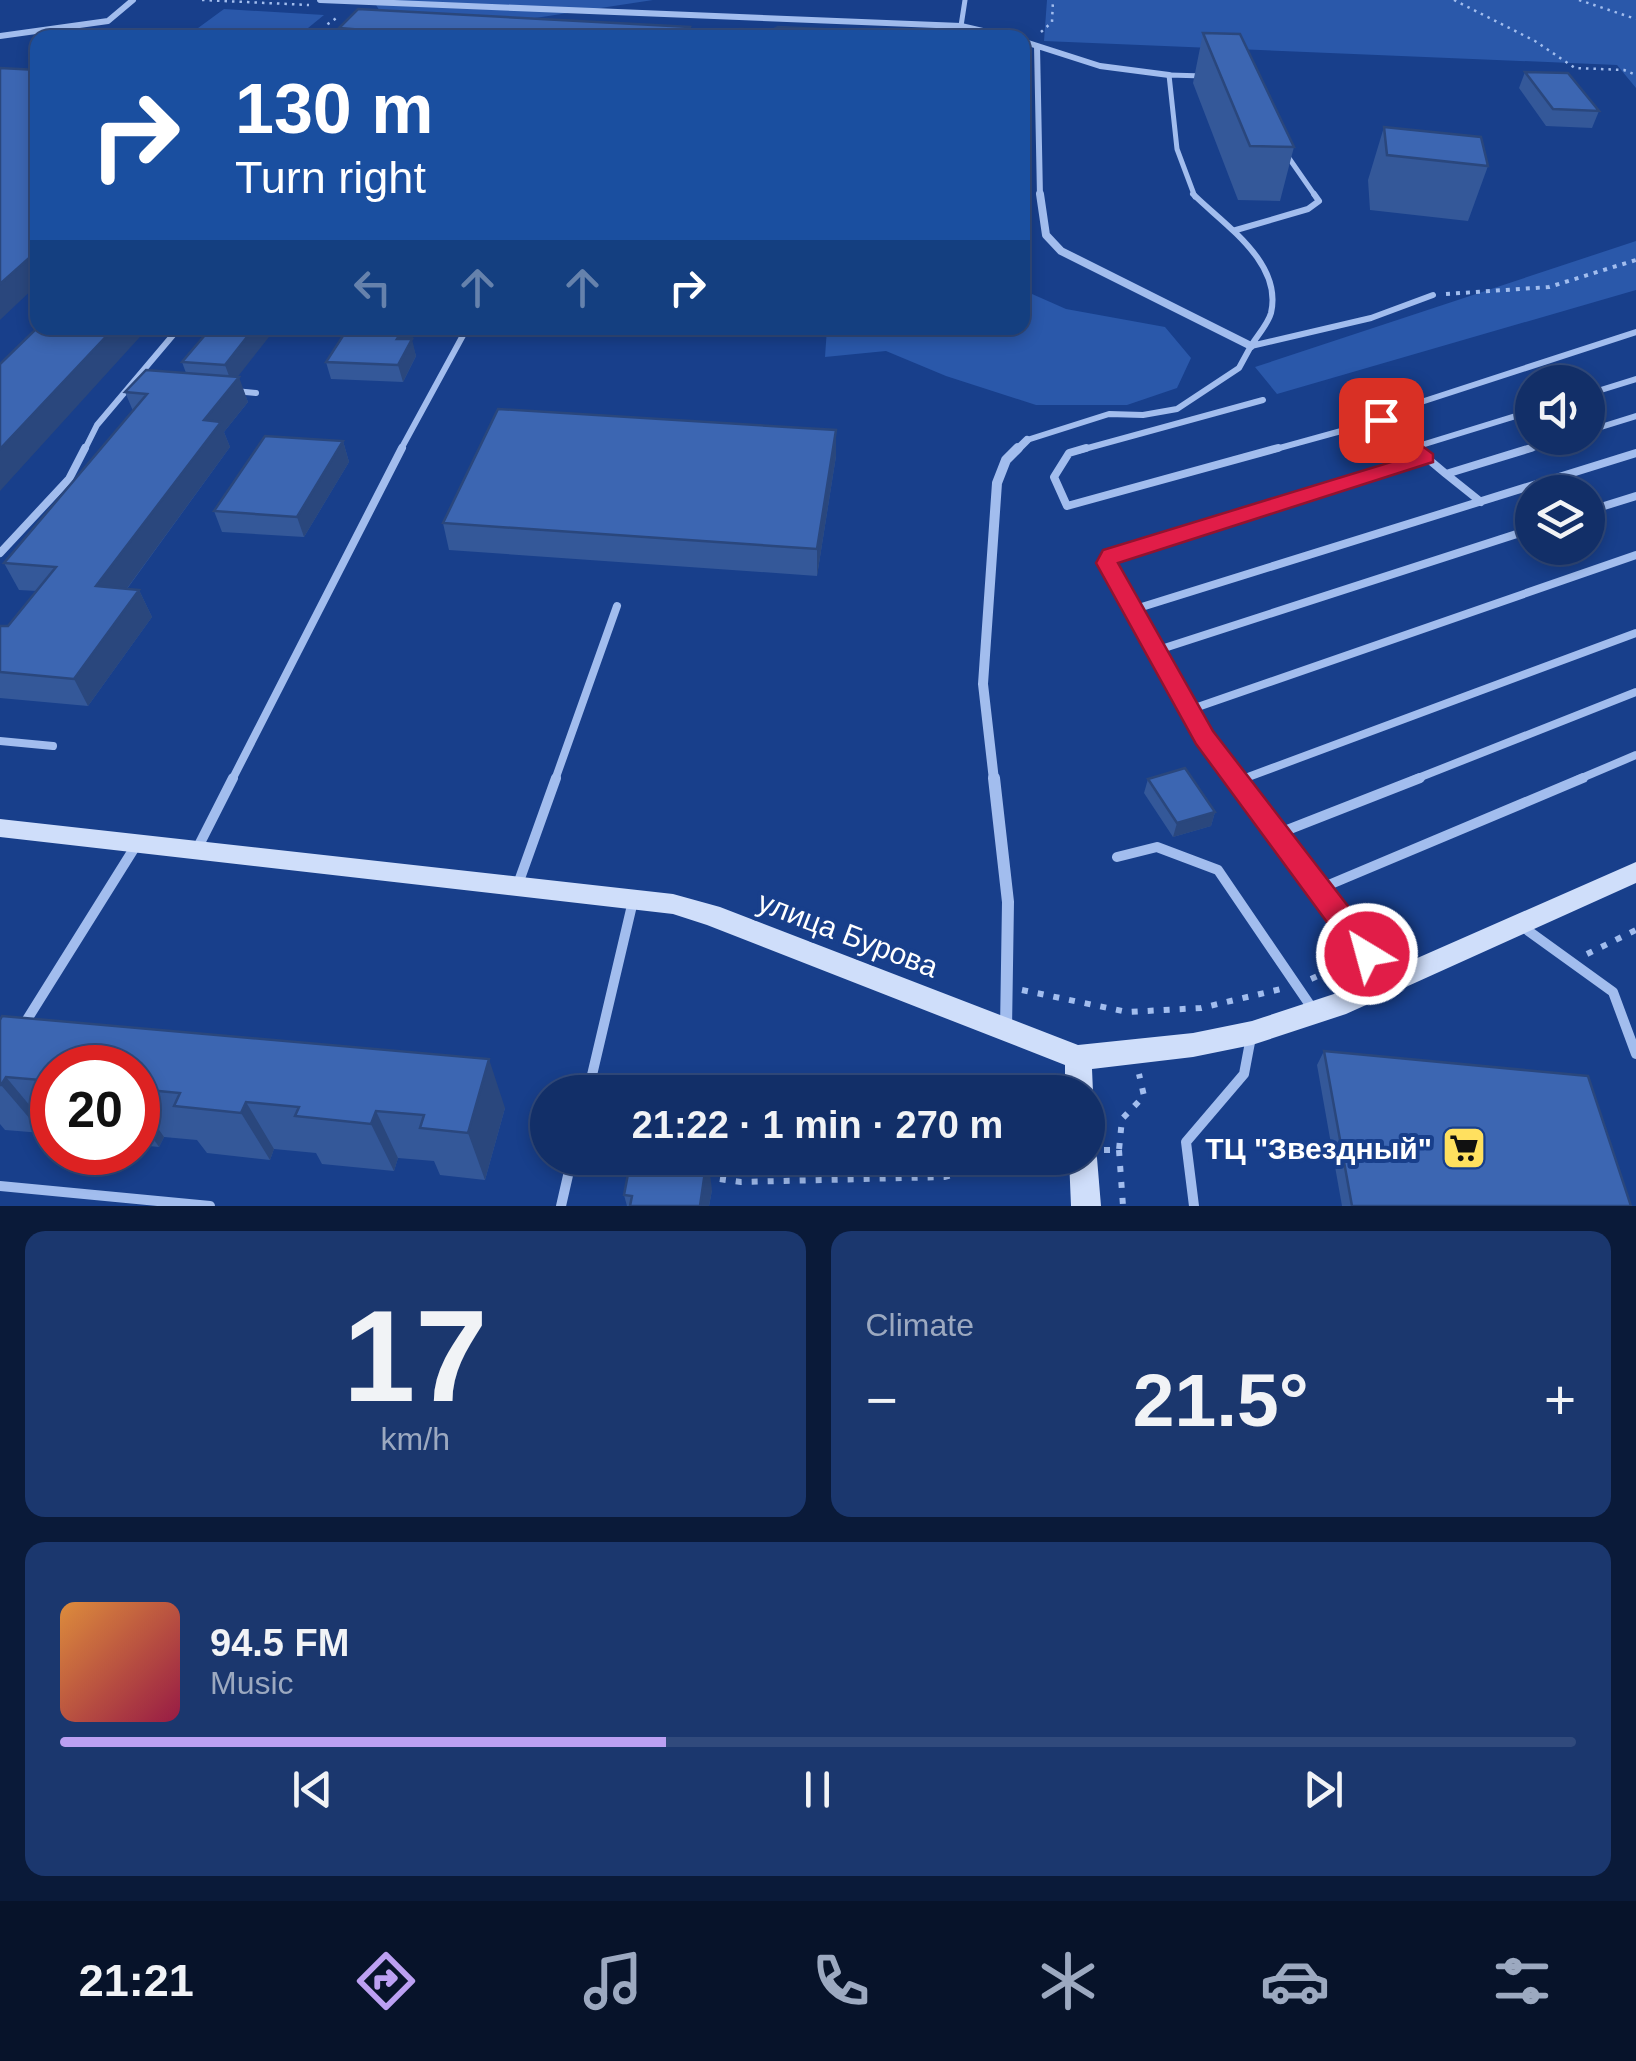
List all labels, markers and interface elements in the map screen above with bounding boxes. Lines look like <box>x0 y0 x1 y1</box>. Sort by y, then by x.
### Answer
icon: right <box>70 70 200 200</box>
text: 130 m <box>235 70 433 148</box>
text: Turn right <box>235 152 426 203</box>
icon: left <box>345 260 400 315</box>
icon: ahead <box>450 260 505 315</box>
icon: ahead <box>555 260 610 315</box>
icon: right <box>660 260 715 315</box>
map controls <box>1515 365 1605 565</box>
button: sound <box>1515 365 1605 455</box>
pin <box>1339 378 1424 463</box>
icon: arrive <box>1354 393 1409 448</box>
button: layers <box>1515 475 1605 565</box>
street label: улица Бурова <box>753 885 943 984</box>
position arrow <box>1315 902 1419 1006</box>
speed limit sign: 20 <box>30 1045 160 1175</box>
text: 21:22 · 1 min · 270 m <box>632 1104 1003 1146</box>
supermarket icon: ТЦ "Звездный" <box>1441 1125 1487 1171</box>
place label: ТЦ "Звездный" <box>1205 1132 1432 1165</box>
text: 17 <box>343 1283 488 1429</box>
text: Climate <box>866 1307 974 1343</box>
text: 21.5° <box>1133 1358 1309 1442</box>
text: − <box>866 1369 898 1431</box>
text: + <box>1544 1369 1576 1431</box>
text: km/h <box>381 1421 450 1457</box>
text: 94.5 FM <box>210 1622 349 1664</box>
text: Music <box>210 1665 294 1701</box>
icon: previous <box>285 1762 340 1817</box>
icon: pause <box>790 1762 845 1817</box>
icon: next <box>1296 1762 1351 1817</box>
icon: directions <box>351 1946 421 2016</box>
icon: music <box>578 1946 648 2016</box>
icon: phone <box>806 1946 876 2016</box>
icon: climate <box>1033 1946 1103 2016</box>
icon: car <box>1260 1946 1330 2016</box>
icon: filters <box>1487 1946 1557 2016</box>
text: 21:21 <box>79 1955 194 2006</box>

